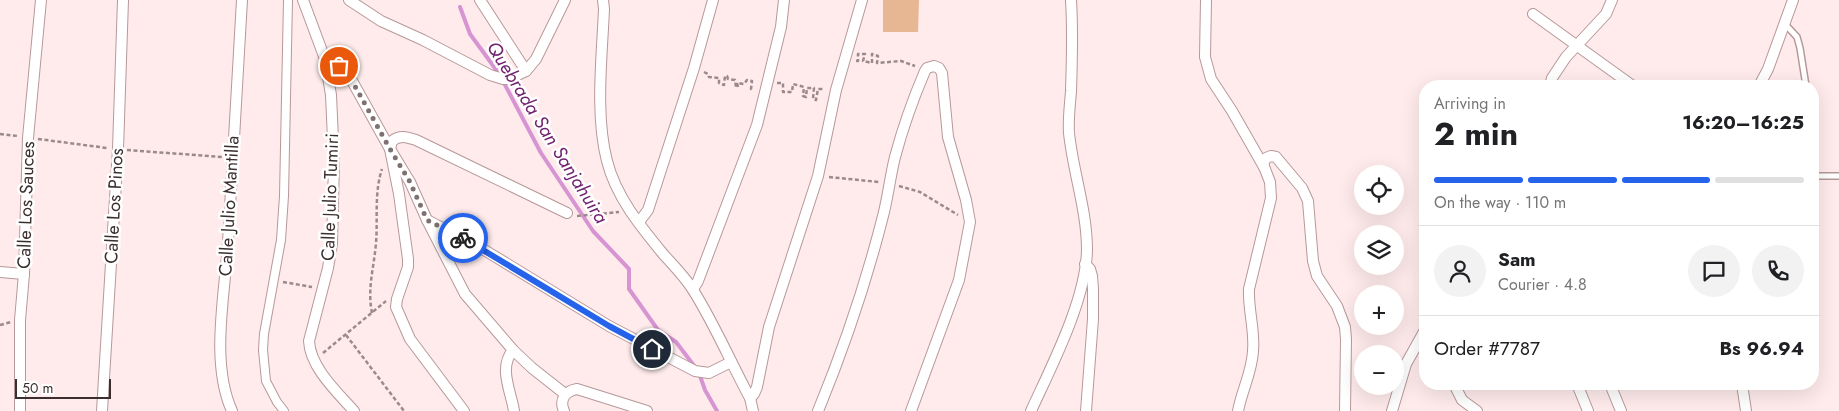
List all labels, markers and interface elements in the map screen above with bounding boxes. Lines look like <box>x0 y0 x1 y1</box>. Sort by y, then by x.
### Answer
water label: Quebrada San Sanjahuira <box>480 36 615 229</box>
pin <box>318 45 360 87</box>
icon: bag <box>325 52 353 80</box>
text: Arriving in <box>1434 92 1506 115</box>
text: 16:20–16:25 <box>1682 109 1804 136</box>
text: 2 min <box>1434 111 1518 157</box>
street label: Calle Julio Tumiri <box>315 133 345 261</box>
street label: Calle Julio Mantilla <box>212 135 246 277</box>
street label: Calle Los Sauces <box>11 141 41 269</box>
street label: Calle Los Pinos <box>98 148 130 264</box>
map controls <box>1354 165 1404 395</box>
button: locate <box>1354 165 1404 215</box>
text: On the way · 110 m <box>1434 191 1566 214</box>
courier <box>438 213 488 263</box>
icon: bike <box>449 224 477 252</box>
button: layers <box>1354 225 1404 275</box>
button: person <box>1434 245 1486 297</box>
button: chat <box>1688 245 1740 297</box>
button: phone <box>1752 245 1804 297</box>
text: Sam <box>1498 246 1536 273</box>
text: Courier · 4.8 <box>1498 273 1587 296</box>
button: + <box>1354 285 1404 335</box>
pin <box>631 328 673 370</box>
icon: home <box>638 335 666 363</box>
text: Order #7787 <box>1434 335 1540 362</box>
text: Bs 96.94 <box>1720 335 1804 362</box>
button: − <box>1354 345 1404 395</box>
scale bar <box>15 376 111 399</box>
text: 50 m <box>22 378 53 398</box>

